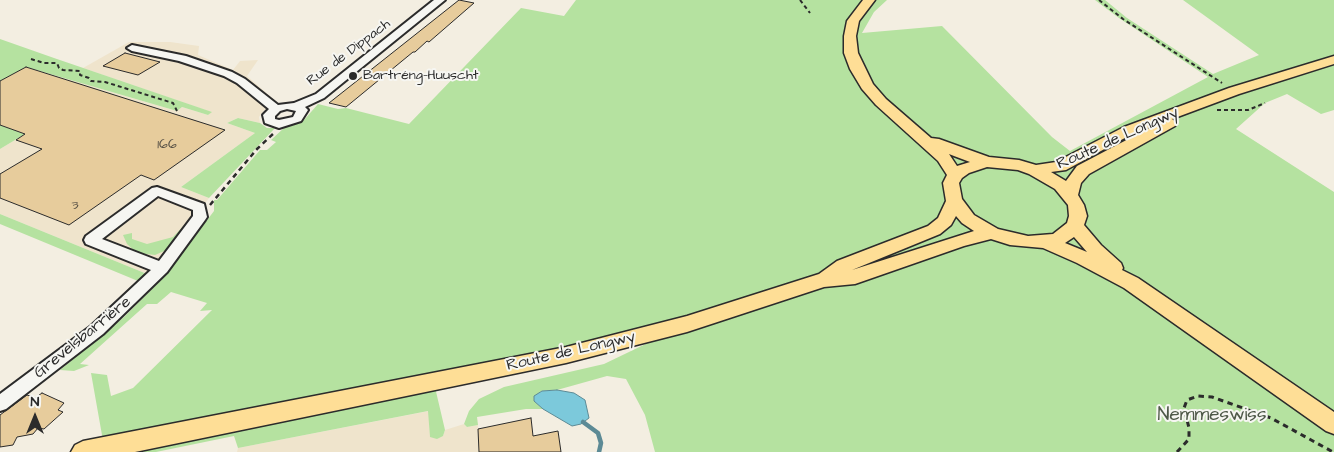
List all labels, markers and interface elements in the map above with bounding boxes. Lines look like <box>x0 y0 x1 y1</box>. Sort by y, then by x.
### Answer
street label: Rue de Dippach <box>304 16 394 90</box>
place label: Bartréng-Huuscht <box>363 68 478 84</box>
marker: Bartréng-Huuscht <box>347 70 359 82</box>
street label: Route de Longwy <box>1054 104 1182 174</box>
house number: 166 <box>157 137 177 153</box>
house number: 3 <box>71 198 79 214</box>
street label: Grevelsbarrière <box>31 293 135 383</box>
street label: Route de Longwy <box>505 328 637 376</box>
north arrow <box>10 392 60 442</box>
text: N <box>31 392 39 412</box>
park label: Nemmeswiss <box>1158 405 1266 427</box>

